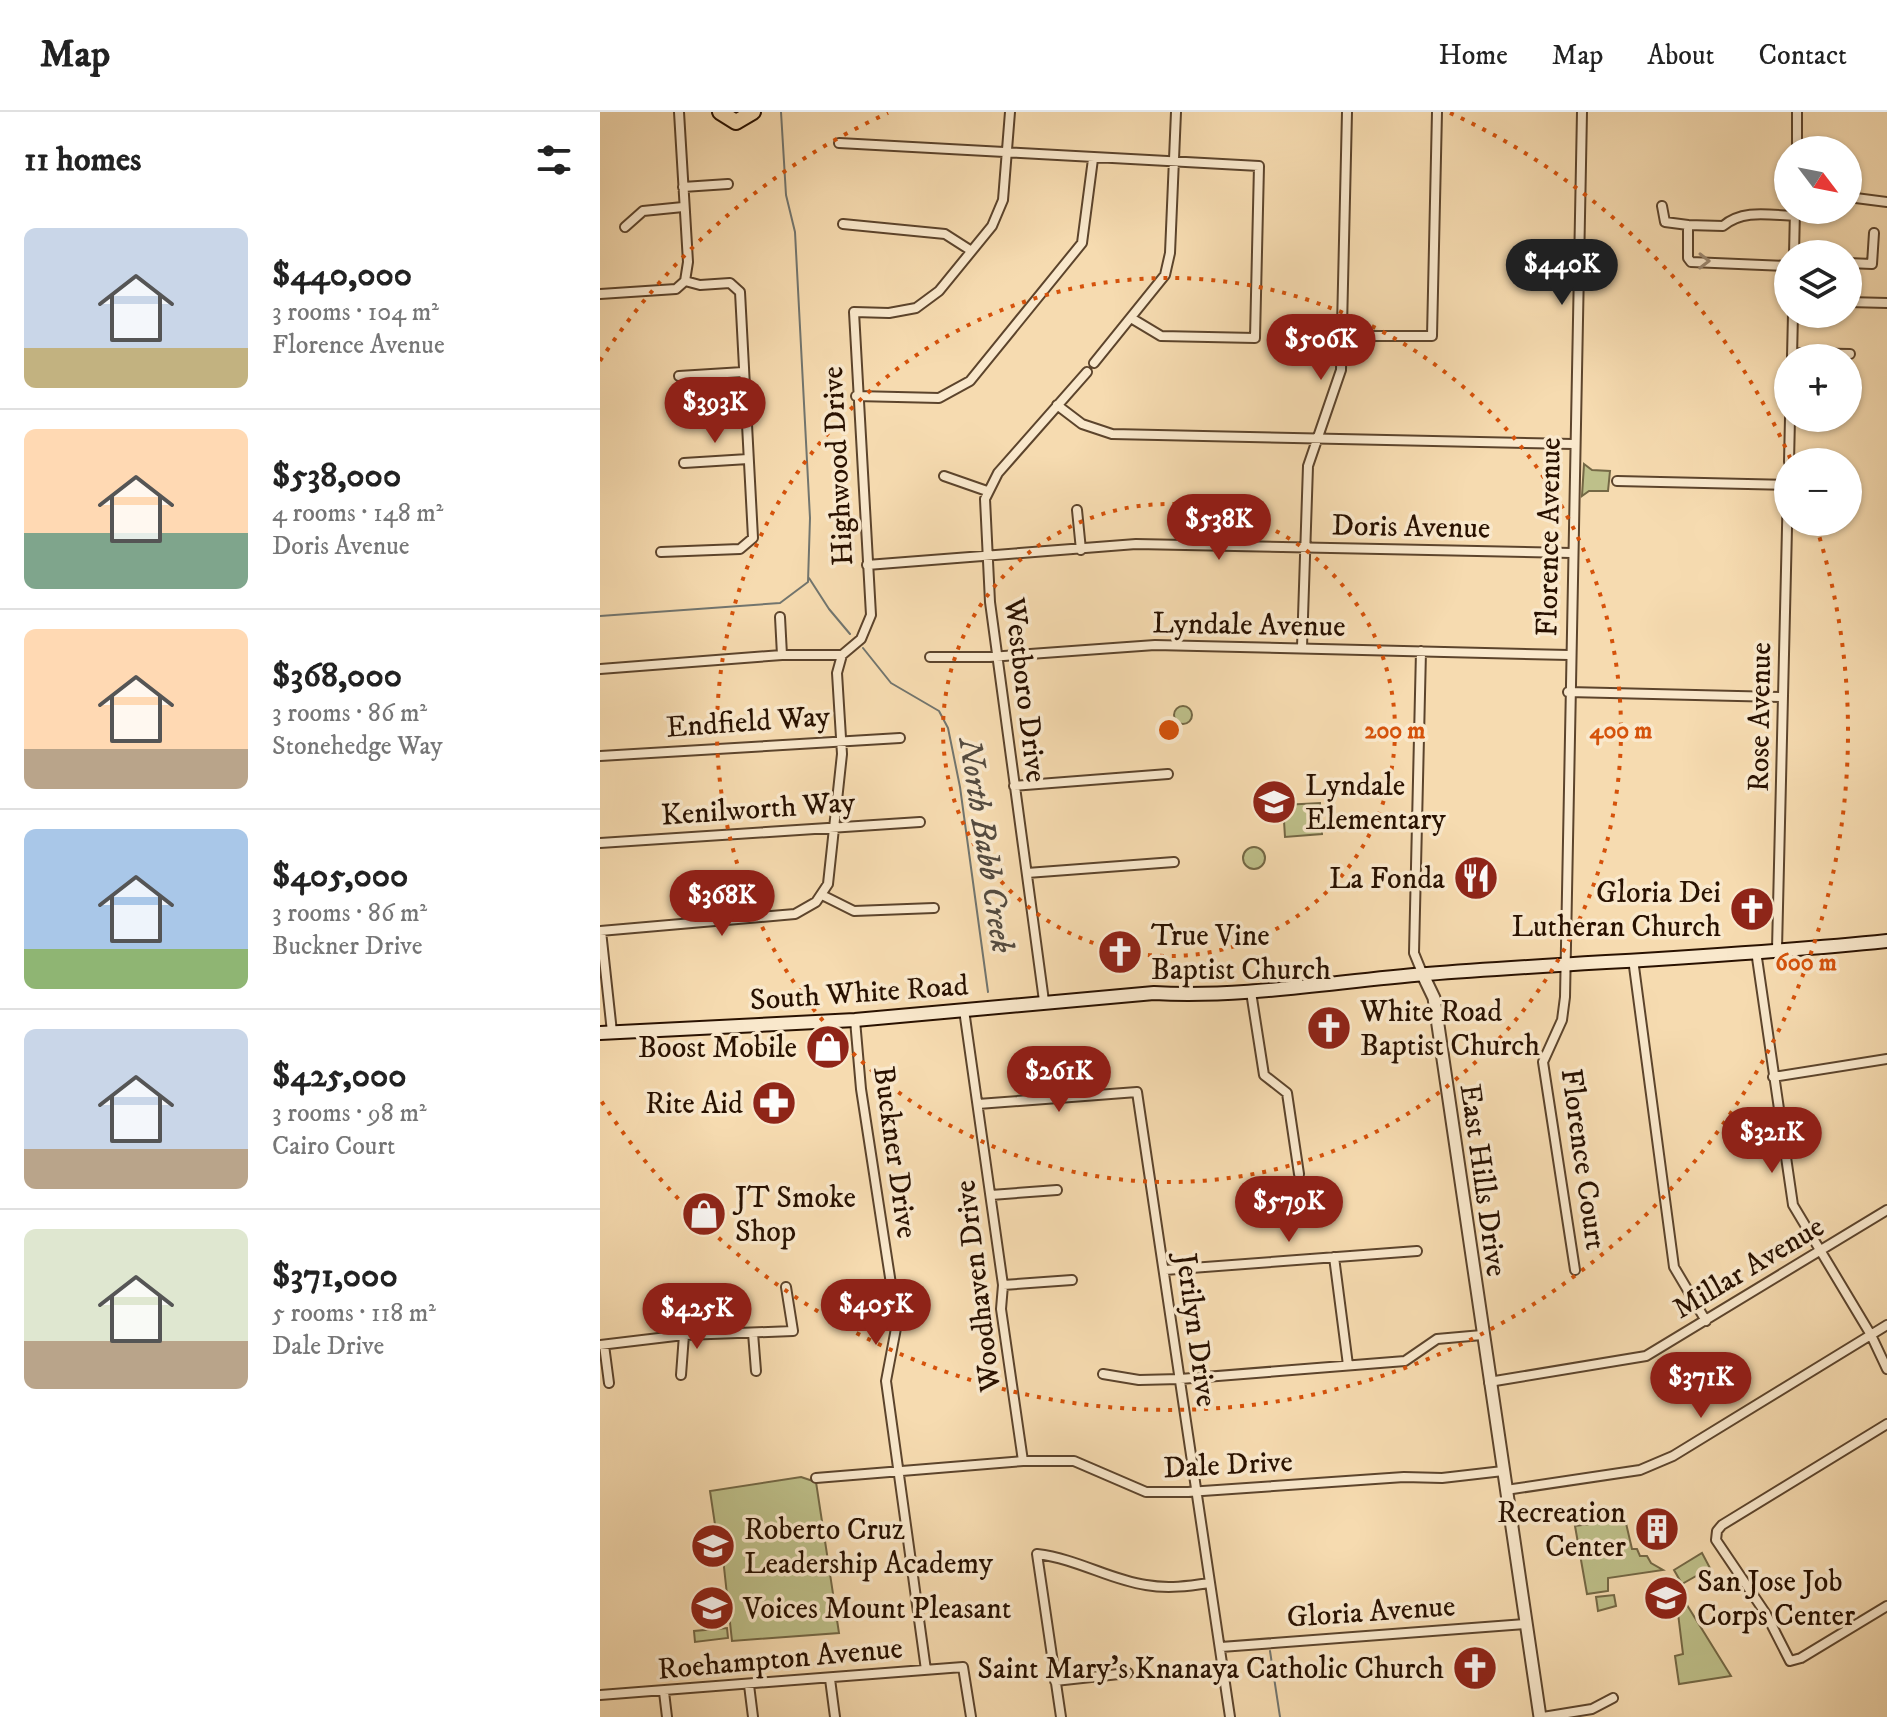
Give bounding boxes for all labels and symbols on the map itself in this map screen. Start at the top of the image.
north arrow [1774,136,1862,224]
pin: $440K [1506,239,1618,307]
one-way arrow [1698,253,1711,270]
pin: $506K [1265,314,1377,382]
street label: Highwood Drive [815,365,862,567]
pin: $393K [659,377,771,445]
street label: Florence Avenue [1529,437,1570,637]
pin: $538K [1163,494,1275,562]
street label: Doris Avenue [1331,508,1491,547]
street label: Westboro Drive [995,595,1054,785]
street label: Lyndale Avenue [1152,605,1346,646]
street label: Rose Avenue [1741,642,1780,792]
street label: Endfield Way [665,698,832,747]
centre of rings [1155,716,1183,744]
text: 200 m [1365,716,1425,746]
text: 400 m [1590,716,1652,746]
water label: North Babb Creek [948,733,1022,956]
place label: Lyndale Elementary [1305,768,1446,839]
school or university icon: Lyndale Elementary [1250,778,1298,826]
street label: Kenilworth Way [660,784,857,835]
restaurant icon: La Fonda [1452,854,1500,902]
place label: La Fonda [1329,861,1445,898]
pin: $368K [666,870,778,938]
place label: Gloria Dei Lutheran Church [1512,875,1721,946]
church icon: Gloria Dei Lutheran Church [1728,885,1776,933]
place label: True Vine Baptist Church [1151,918,1331,989]
church icon: True Vine Baptist Church [1096,928,1144,976]
text: 600 m [1775,948,1837,978]
street label: South White Road [749,967,970,1020]
place label: White Road Baptist Church [1359,994,1540,1065]
church icon: White Road Baptist Church [1305,1004,1353,1052]
shop icon: Boost Mobile [804,1023,852,1071]
place label: Boost Mobile [638,1030,797,1067]
pin: $261K [1003,1046,1115,1114]
street label: Buckner Drive [864,1064,925,1241]
street label: Florence Court [1551,1066,1614,1252]
pharmacy icon: Rite Aid [750,1079,798,1127]
street label: East Hills Drive [1451,1081,1514,1279]
place label: Rite Aid [645,1086,743,1123]
pin: $321K [1716,1107,1828,1175]
pin: $579K [1233,1176,1345,1244]
street label: Woodhaven Drive [947,1178,1010,1395]
place label: JT Smoke Shop [732,1180,856,1251]
shop icon: JT Smoke Shop [680,1190,728,1238]
street label: Millar Avenue [1666,1209,1831,1328]
street label: Jerilyn Drive [1166,1248,1225,1409]
pin: $405K [820,1279,932,1347]
pin: $425K [641,1283,753,1351]
pin: $371K [1645,1352,1757,1420]
street label: Dale Drive [1162,1444,1294,1487]
place label: Recreation Center [1497,1495,1626,1566]
building icon: Recreation Center [1633,1505,1681,1553]
place label: Roberto Cruz Leadership Academy [744,1512,994,1583]
school or university icon: Roberto Cruz Leadership Academy [689,1522,737,1570]
place label: San Jose Job Corps Center [1697,1564,1855,1635]
school or university icon: San Jose Job Corps Center [1642,1574,1690,1622]
school or university icon: Voices Mount Pleasant [688,1584,736,1632]
street label: Gloria Avenue [1286,1588,1457,1637]
place label: Voices Mount Pleasant [742,1591,1011,1628]
street label: Roehampton Avenue [656,1630,904,1689]
church icon: Saint Mary’s Knanaya Catholic Church [1451,1644,1499,1692]
place label: Saint Mary’s Knanaya Catholic Church [977,1651,1444,1688]

